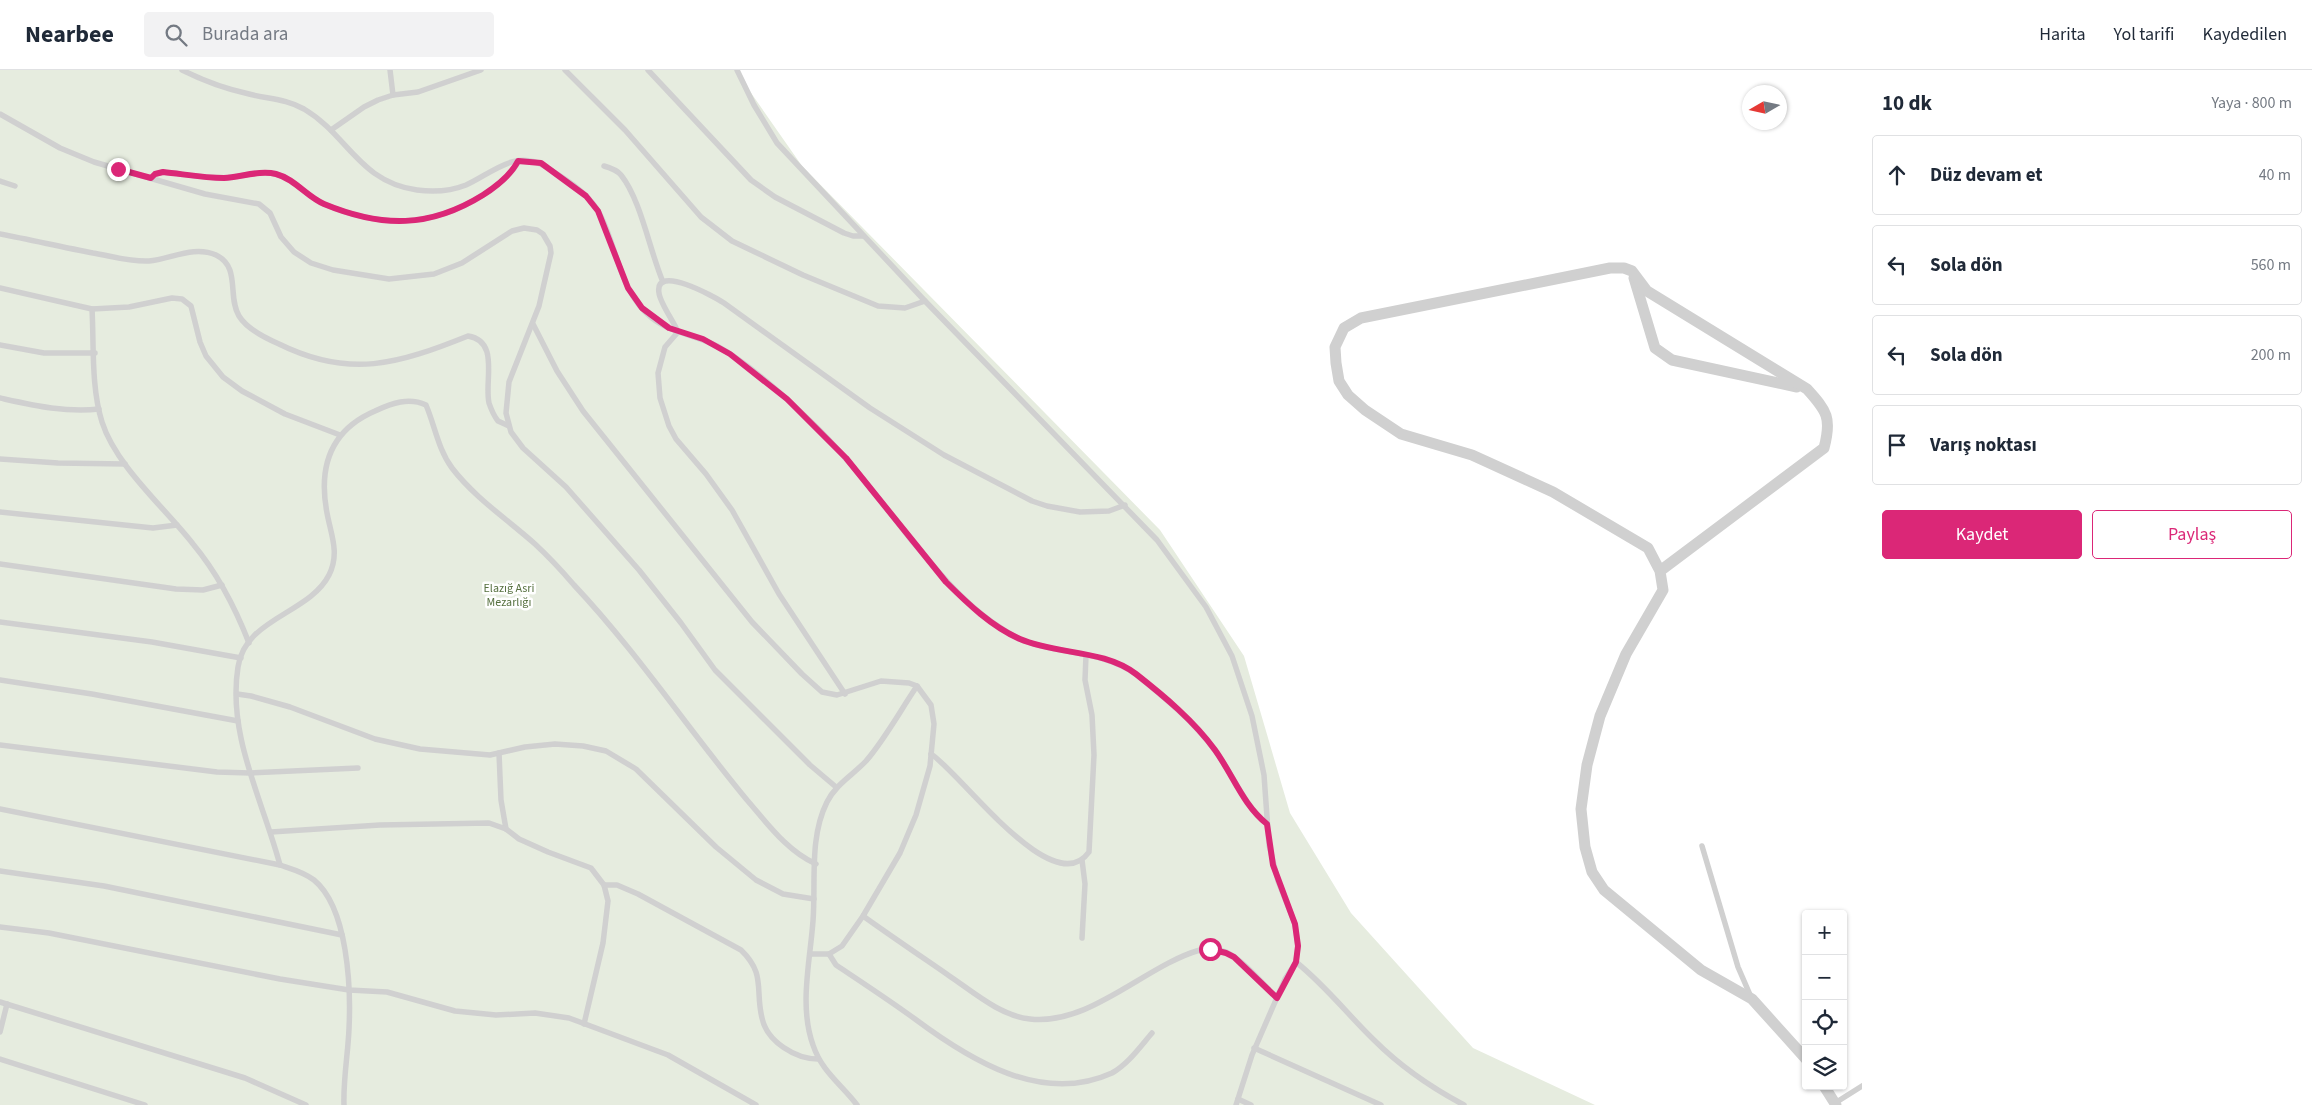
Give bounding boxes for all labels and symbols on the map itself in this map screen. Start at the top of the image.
north arrow [1742,85,1787,130]
route end [107,158,130,181]
park label: Elazığ Asri Mezarlığı [484,580,534,611]
route start [1199,938,1222,961]

